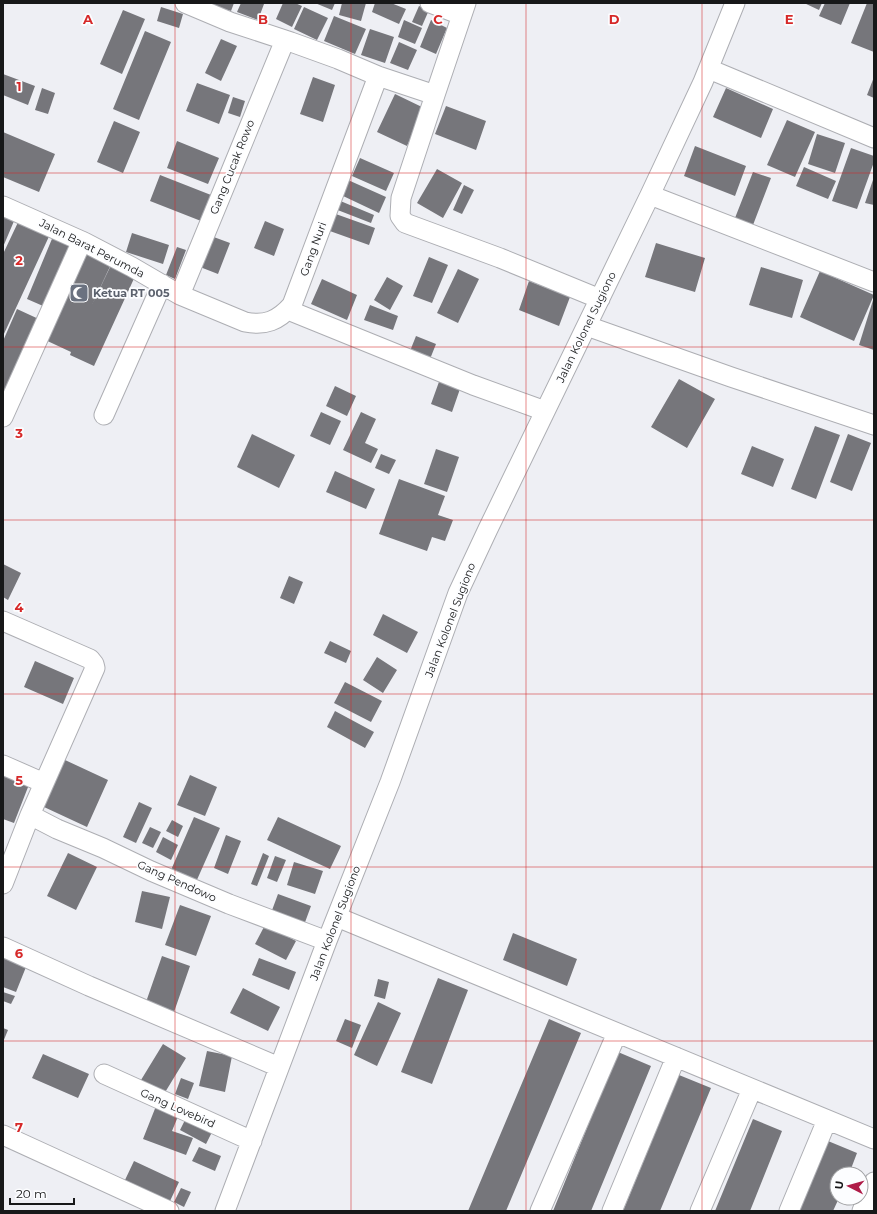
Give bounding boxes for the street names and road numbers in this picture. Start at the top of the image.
street label: Gang Cucak Rowo [207,117,257,216]
street label: Jalan Barat Perumda [36,215,147,281]
street label: Gang Nuri [297,220,329,278]
street label: Jalan Kolonel Sugiono [553,269,619,386]
street label: Jalan Kolonel Sugiono [421,561,478,680]
street label: Gang Pendowo [135,857,219,905]
street label: Jalan Kolonel Sugiono [306,864,363,983]
street label: Gang Lovebird [138,1085,218,1131]

